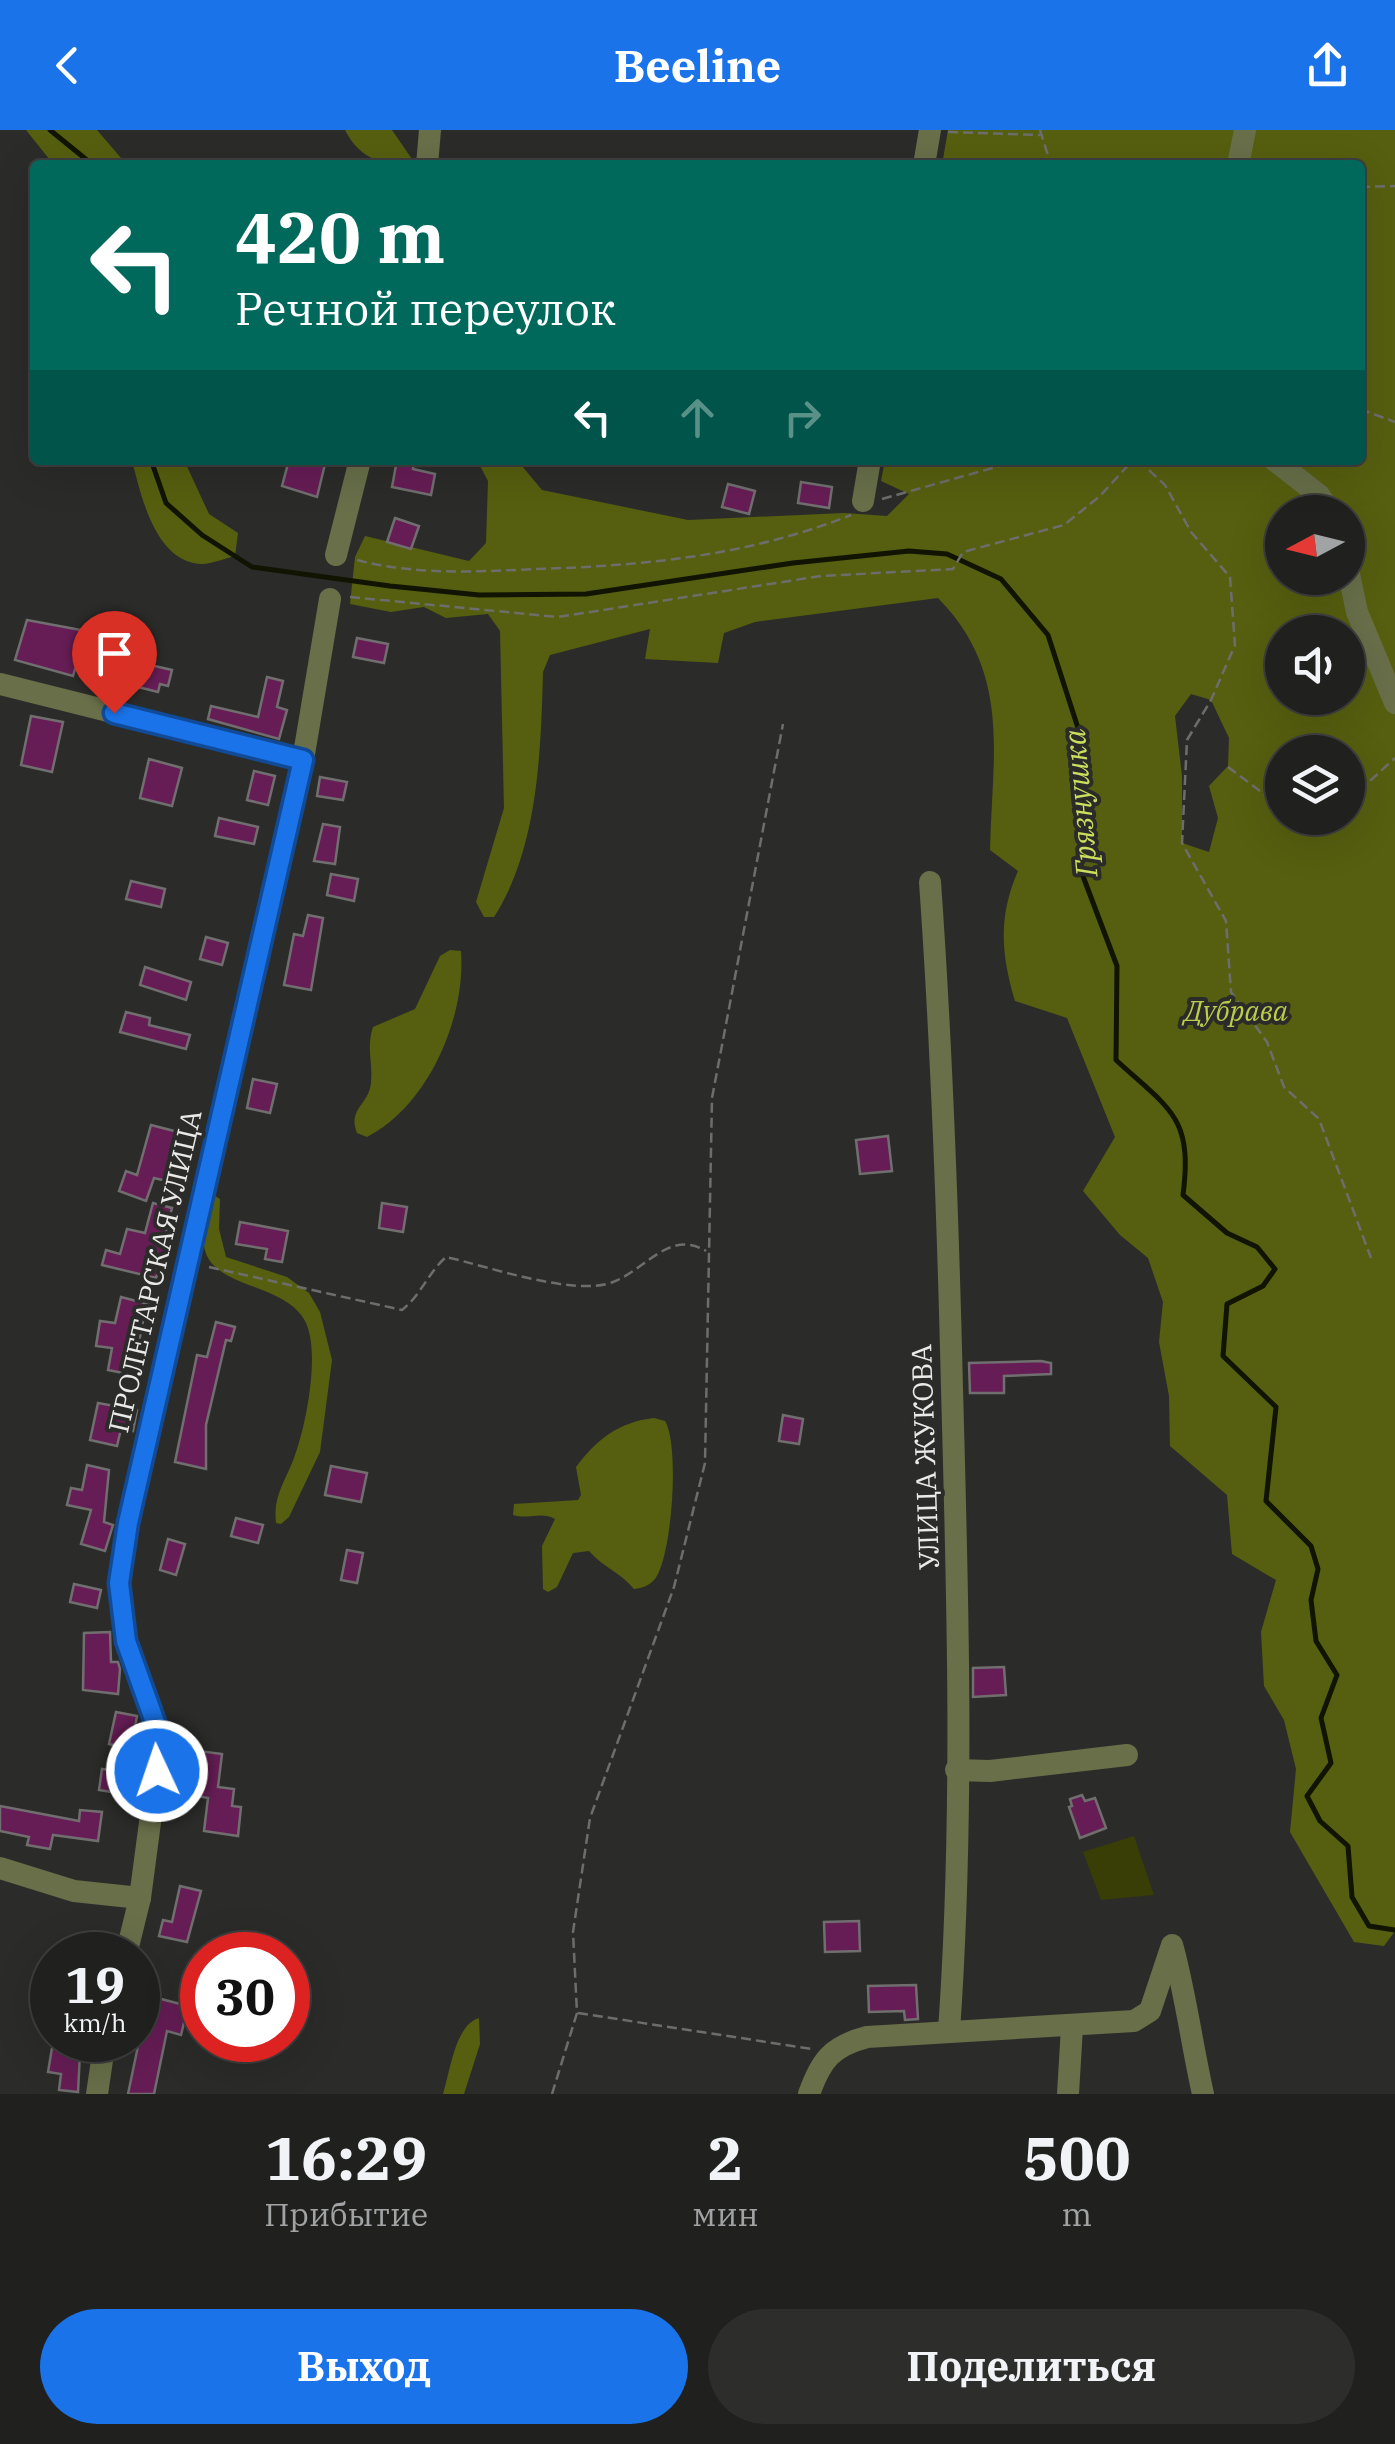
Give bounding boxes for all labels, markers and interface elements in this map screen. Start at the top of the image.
text: Beeline [614,36,781,94]
icon: back [40,38,95,93]
icon: share [1300,38,1355,93]
text: 420 m [235,191,445,282]
icon: left [70,200,200,330]
text: Речной переулок [235,279,616,337]
icon: left [565,390,620,445]
icon: ahead [670,390,725,445]
icon: right [775,390,830,445]
north arrow [1265,495,1365,595]
map controls [1265,495,1365,835]
pin [72,611,157,714]
button: sound [1265,615,1365,715]
icon: arrive [87,626,142,681]
water label: Грязнушка [1054,727,1105,880]
button: layers [1265,735,1365,835]
park label: Дубрава [1181,992,1288,1029]
street label: ПРОЛЕТАРСКАЯ УЛИЦА [99,1106,210,1436]
street label: УЛИЦА ЖУКОВА [902,1343,947,1571]
position arrow [105,1719,209,1823]
speed limit sign: 30 [180,1932,310,2062]
text: 19 [65,1952,125,2017]
text: km/h [63,2006,127,2039]
text: 16:29 [265,2118,427,2197]
text: 2 [708,2118,744,2197]
text: 500 [1023,2118,1131,2197]
text: Прибытие [264,2193,428,2235]
text: мин [692,2193,759,2235]
text: m [1062,2193,1092,2235]
button: Выход [40,2309,688,2424]
button: Поделиться [708,2309,1355,2424]

